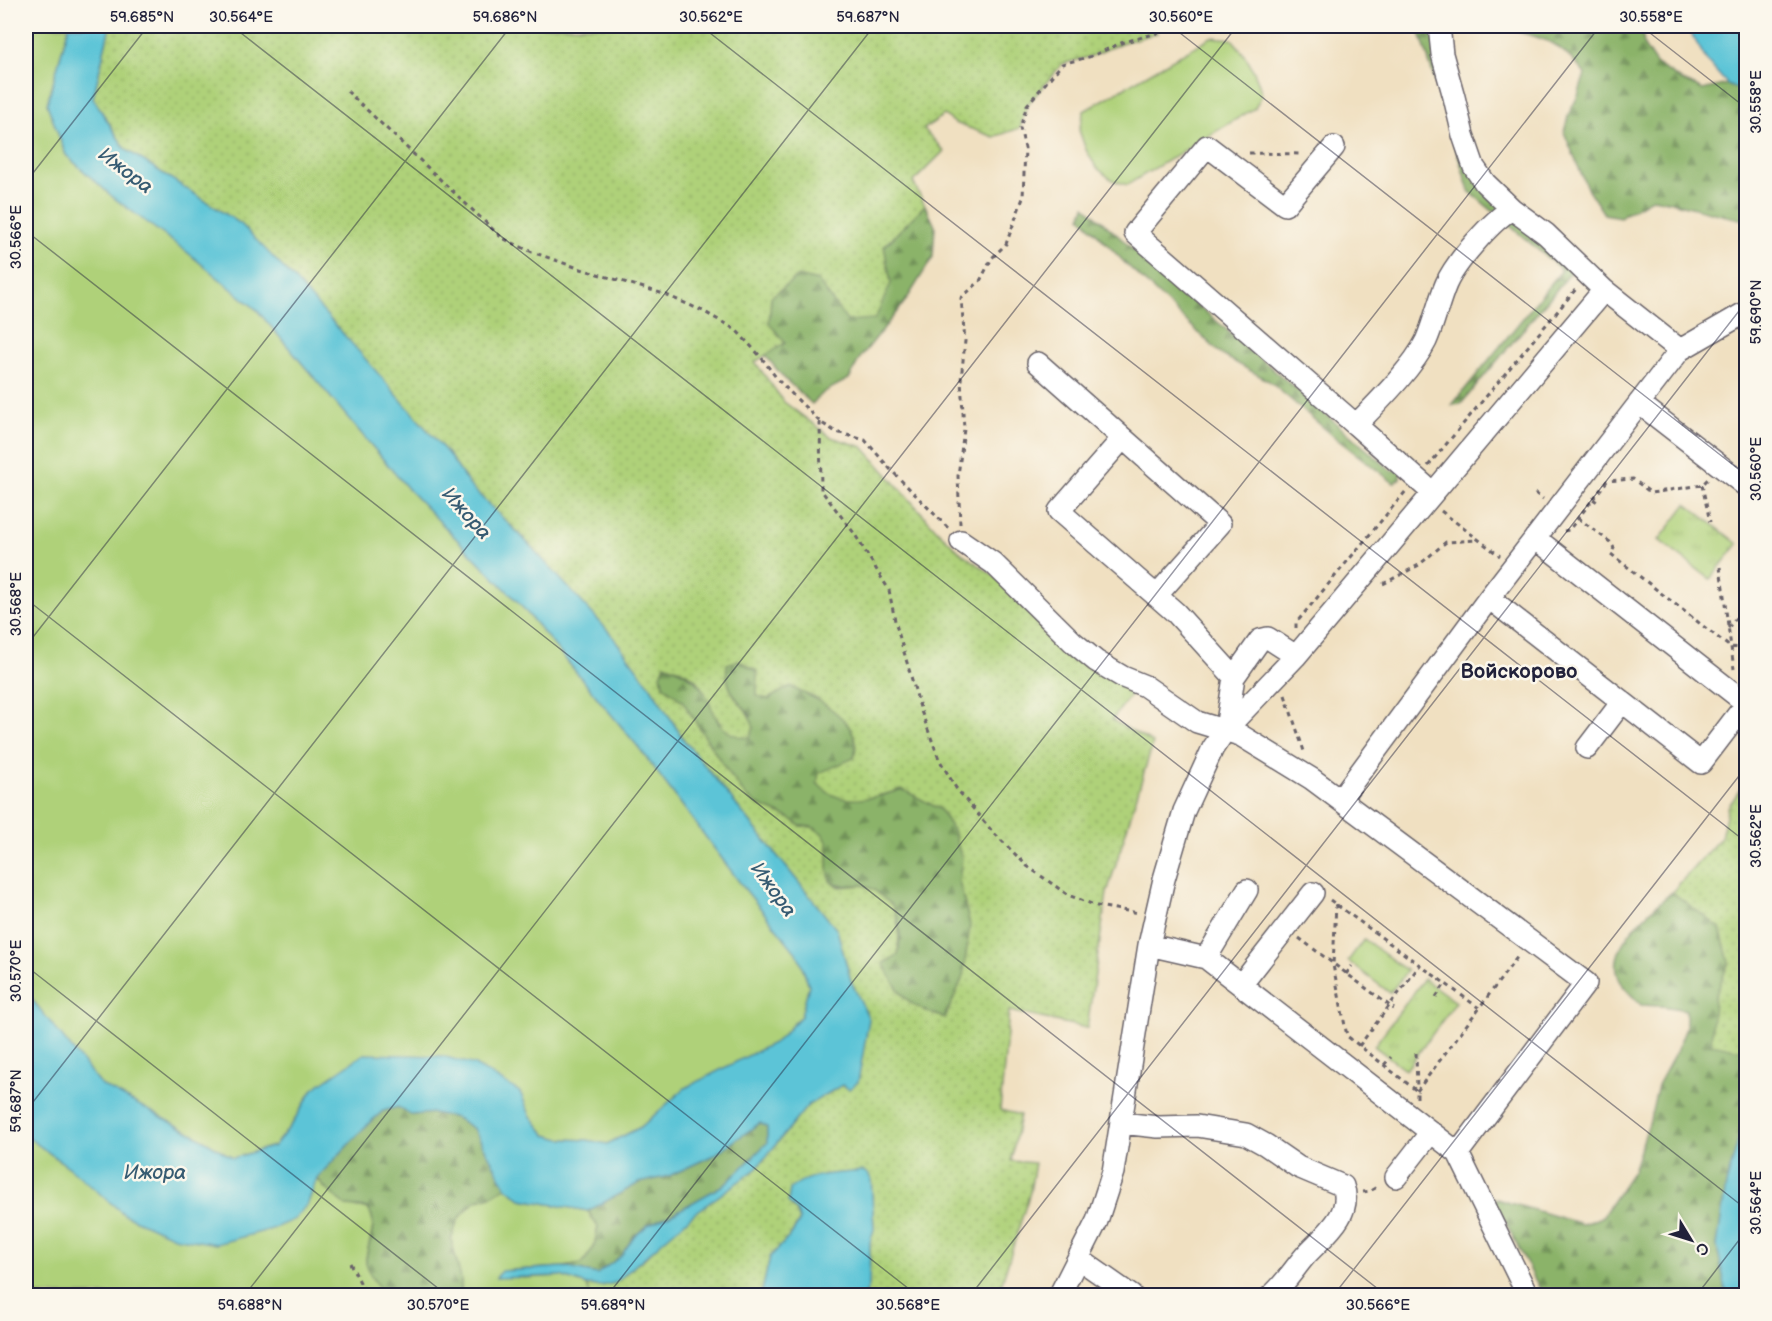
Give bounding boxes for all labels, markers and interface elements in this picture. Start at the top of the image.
text: 59.685°N [110,8,174,27]
text: 30.564°E [209,8,273,27]
text: 59.686°N [472,8,538,27]
text: 30.562°E [679,8,743,27]
text: 59.687°N [836,8,900,27]
text: 30.560°E [1149,8,1213,27]
text: 30.558°E [1619,8,1683,27]
text: 30.558°E [1747,70,1766,134]
water label: Ижора [93,142,157,199]
text: 30.566°E [7,205,26,269]
text: 59.690°N [1747,279,1766,345]
text: 30.560°E [1747,437,1766,501]
water label: Ижора [437,483,496,545]
text: 30.568°E [7,572,26,636]
district label: Войскорово [1460,659,1578,684]
text: 30.562°E [1747,804,1766,868]
water label: Ижора [745,857,801,922]
text: 30.570°E [7,940,26,1002]
text: 59.687°N [7,1069,26,1133]
water label: Ижора [124,1161,186,1185]
text: 30.564°E [1747,1171,1766,1235]
north arrow [1661,1210,1721,1270]
text: С [1691,1238,1713,1259]
text: 59.688°N [217,1296,283,1315]
text: 30.570°E [407,1296,469,1315]
text: 59.689°N [581,1296,645,1315]
text: 30.568°E [876,1296,940,1315]
text: 30.566°E [1346,1296,1410,1315]

